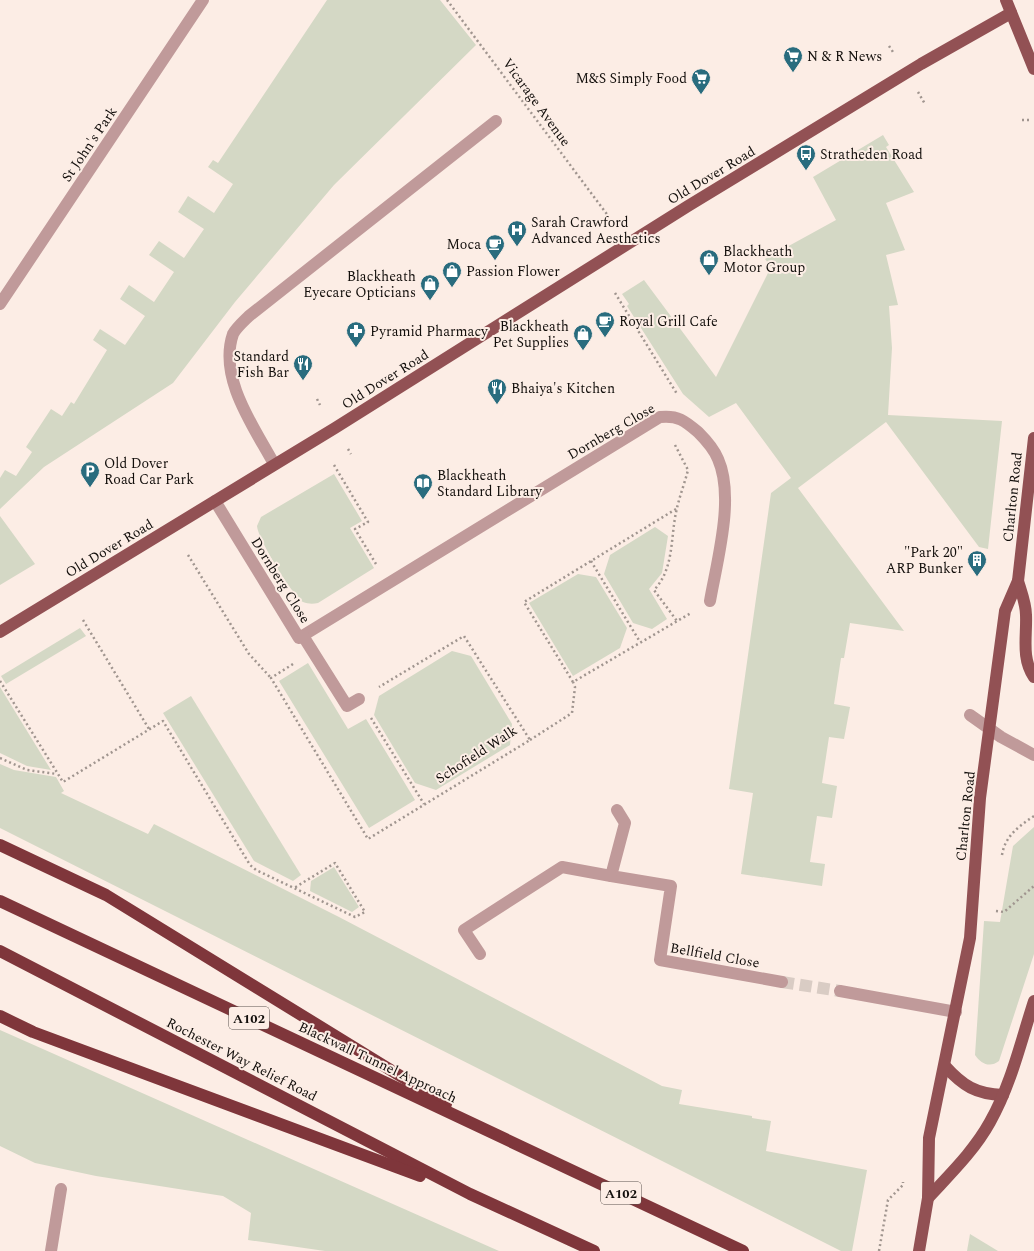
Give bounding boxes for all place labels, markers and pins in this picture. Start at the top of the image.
supermarket icon: N & R News [782,45,804,73]
place label: N & R News [807,46,882,67]
supermarket icon: M&S Simply Food [690,67,712,95]
place label: M&S Simply Food [576,68,687,89]
bus stop icon: Stratheden Road [795,143,817,171]
place label: Stratheden Road [820,144,923,165]
place label: Sarah Crawford Advanced Aesthetics [531,212,660,249]
hospital icon: Sarah Crawford Advanced Aesthetics [506,219,528,247]
cafe icon: Moca [484,233,506,261]
place label: Moca [446,234,481,255]
place label: Blackheath Motor Group [723,241,805,278]
shop icon: Blackheath Motor Group [698,248,720,276]
shop icon: Passion Flower [441,260,463,288]
place label: Passion Flower [466,261,560,282]
place label: Blackheath Eyecare Opticians [303,266,416,303]
shop icon: Blackheath Eyecare Opticians [419,273,441,301]
cafe icon: Royal Grill Cafe [594,310,616,338]
place label: Royal Grill Cafe [619,311,718,332]
place label: Blackheath Pet Supplies [493,316,569,353]
pharmacy icon: Pyramid Pharmacy [345,320,367,348]
place label: Pyramid Pharmacy [370,321,489,342]
shop icon: Blackheath Pet Supplies [572,323,594,351]
place label: Standard Fish Bar [233,346,289,383]
restaurant icon: Standard Fish Bar [292,353,314,381]
restaurant icon: Bhaiya's Kitchen [486,377,508,405]
place label: Bhaiya's Kitchen [511,378,615,399]
place label: Old Dover Road Car Park [104,453,194,490]
parking icon: Old Dover Road Car Park [79,460,101,488]
place label: Blackheath Standard Library [437,465,543,502]
library icon: Blackheath Standard Library [412,472,434,500]
place label: "Park 20" ARP Bunker [886,542,963,579]
building icon: "Park 20" ARP Bunker [966,549,988,577]

